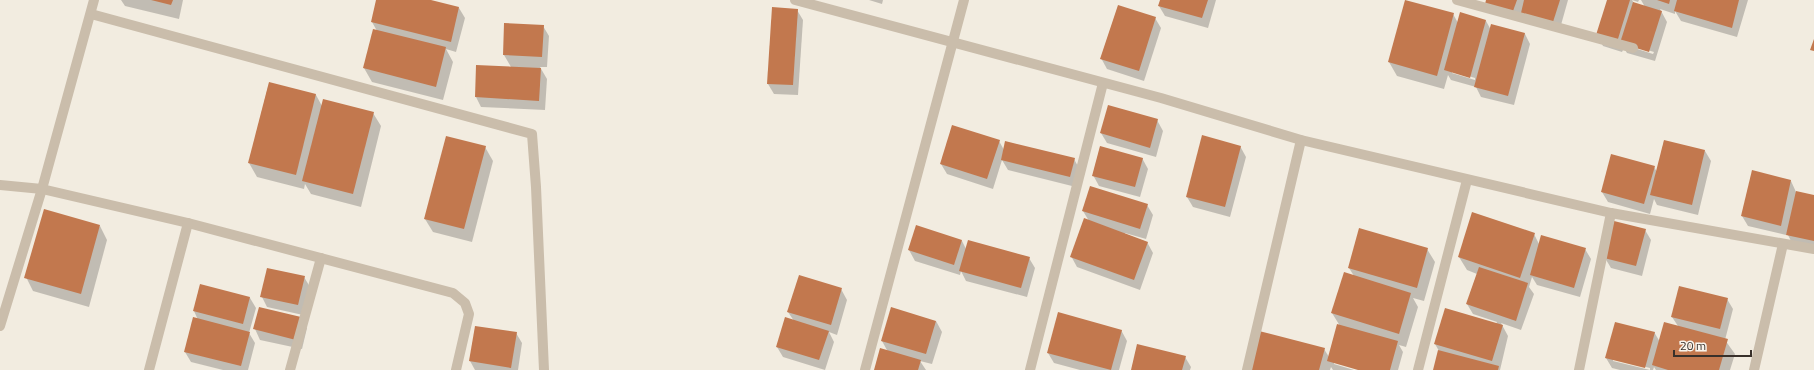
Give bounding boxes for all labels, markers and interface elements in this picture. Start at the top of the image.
scale bar [1674,332,1751,358]
text: 20 m [1680,336,1706,355]

